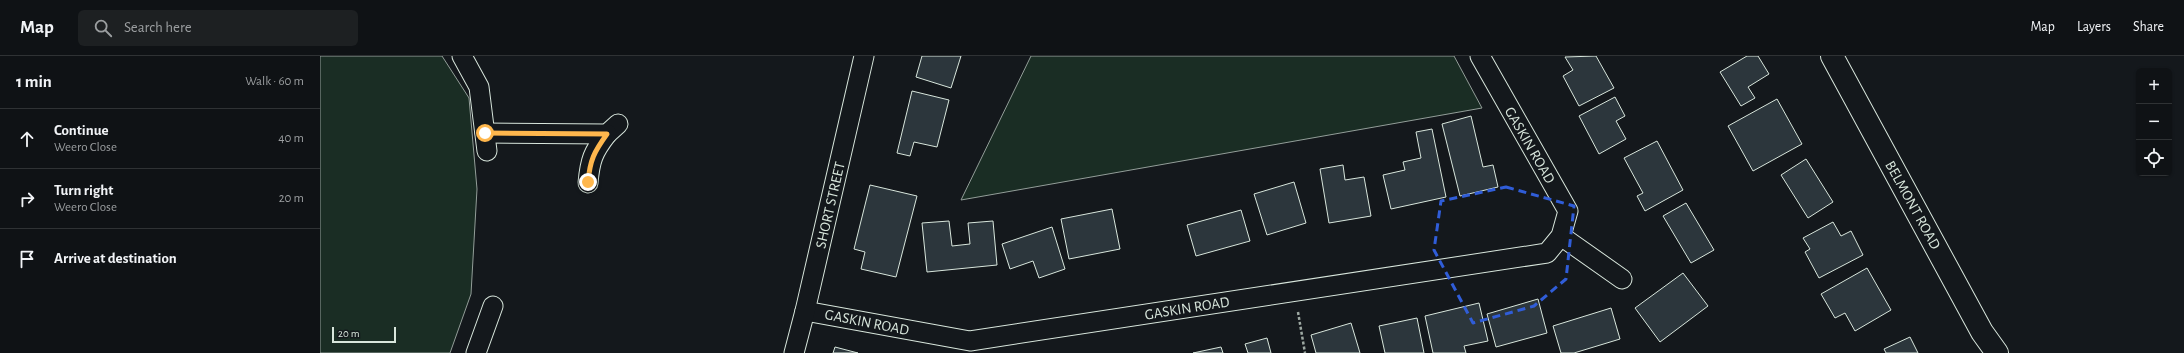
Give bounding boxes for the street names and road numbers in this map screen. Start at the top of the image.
street label: GASKIN ROAD [1502,104,1558,186]
street label: BELMONT ROAD [1882,158,1943,252]
street label: SHORT STREET [813,160,848,250]
street label: GASKIN ROAD [1144,294,1231,323]
street label: GASKIN ROAD [823,307,911,338]

